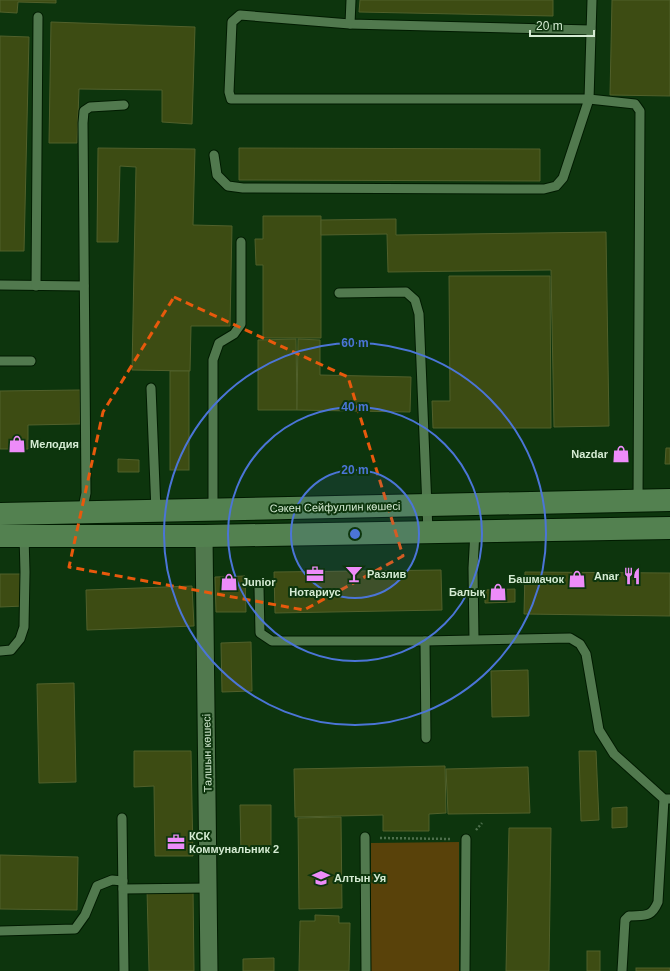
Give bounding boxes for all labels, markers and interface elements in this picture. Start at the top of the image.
scale bar [530,12,594,38]
text: 20 m [536,19,563,33]
text: 60 m [341,336,369,350]
text: 40 m [341,400,369,414]
shop icon: Мелодия [7,434,27,454]
place label: Мелодия [30,438,79,450]
shop icon: Nazdar [611,444,631,464]
place label: Nazdar [571,448,609,460]
text: 20 m [341,463,369,477]
street label: Сәкен Сейфуллин көшесі [270,500,400,514]
centre of rings [348,527,362,541]
office icon: Нотариус [305,564,325,584]
bar icon: Разлив [344,564,364,584]
restaurant icon: Anar [622,566,642,586]
place label: Разлив [367,568,407,580]
shop icon: Башмачок [567,569,587,589]
place label: Anar [594,570,620,582]
shop icon: Junior [219,572,239,592]
place label: Башмачок [508,573,564,585]
place label: Junior [242,576,276,588]
shop icon: Балық [488,582,508,602]
place label: Нотариус [289,586,341,598]
place label: Балық [449,586,485,598]
street label: Талшын көшесі [200,714,214,792]
place label: КСК Коммунальник 2 [189,830,279,855]
office icon: КСК Коммунальник 2 [166,832,186,852]
school or university icon: Алтын Уя [311,868,331,888]
place label: Алтын Уя [334,872,386,884]

